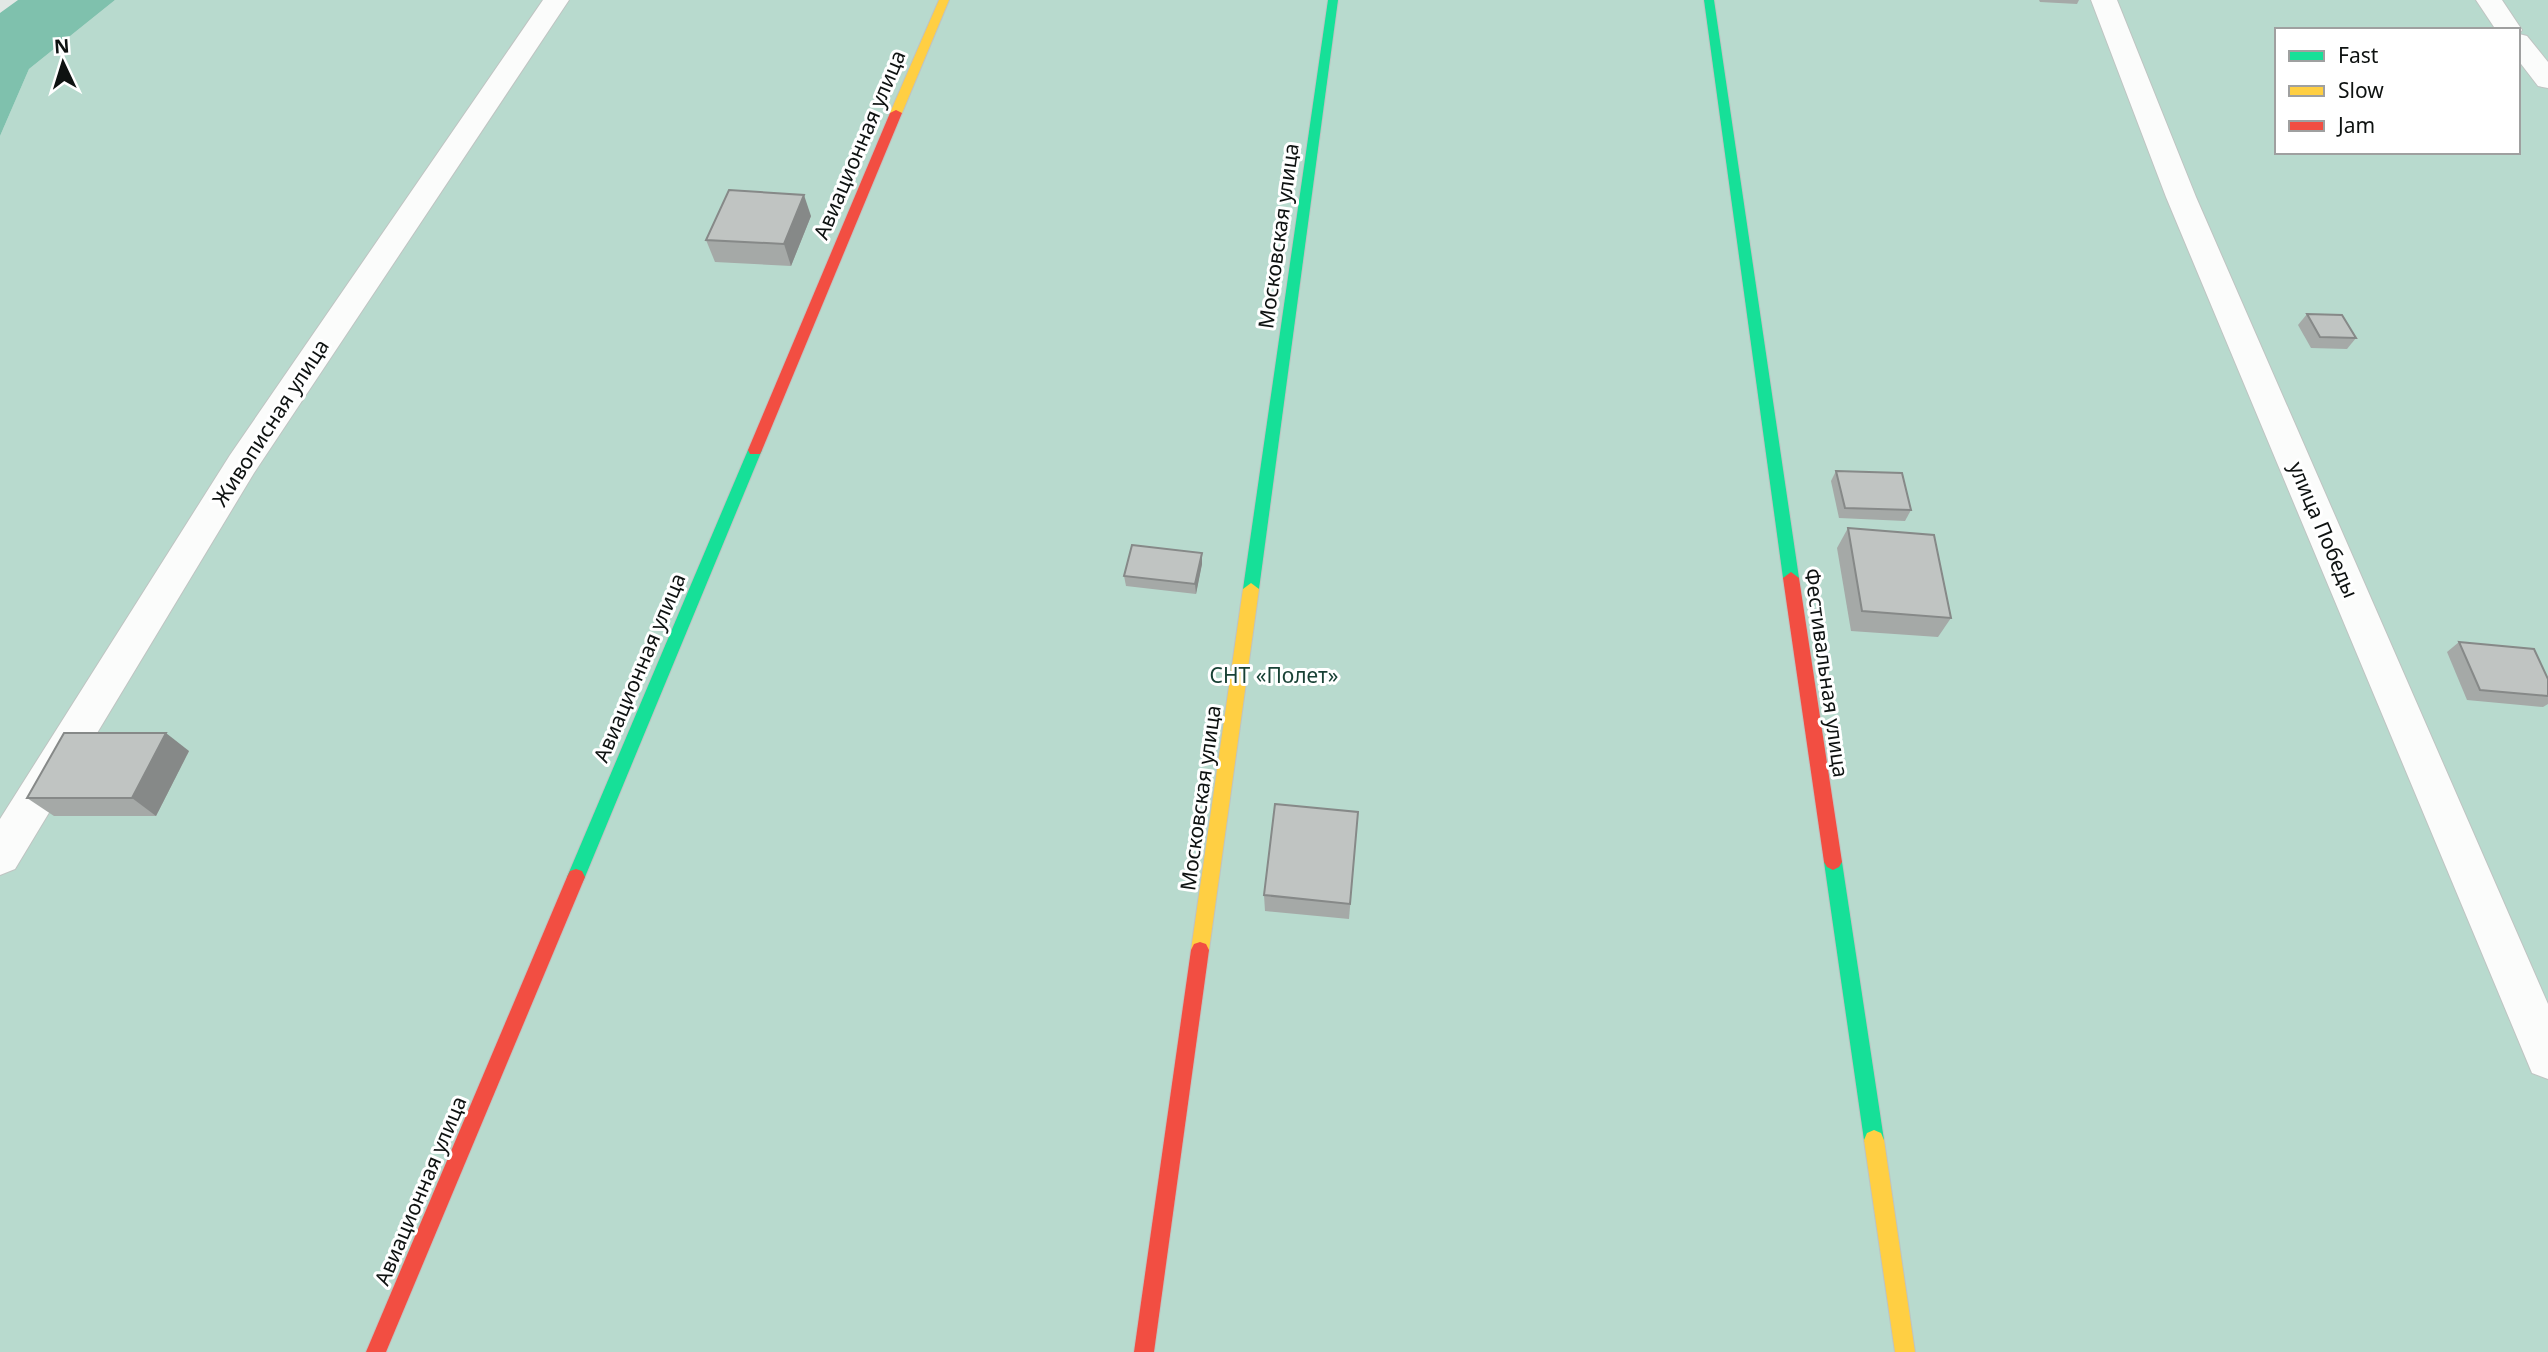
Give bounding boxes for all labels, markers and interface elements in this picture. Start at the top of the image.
north arrow [28,28,98,98]
legend [2275,28,2520,154]
text: N [53,33,70,60]
text: Fast [2338,41,2379,69]
street label: Авиационная улица [807,46,912,243]
text: Slow [2338,76,2384,104]
text: Jam [2336,111,2375,139]
street label: Московская улица [1251,141,1305,330]
street label: Живописная улица [206,333,335,512]
street label: улица Победы [2283,457,2365,602]
street label: Фестивальная улица [1798,567,1856,779]
street label: Авиационная улица [587,569,692,766]
park label: СНТ «Полет» [1210,661,1338,689]
street label: Московская улица [1173,703,1227,892]
street label: Авиационная улица [368,1092,473,1289]

